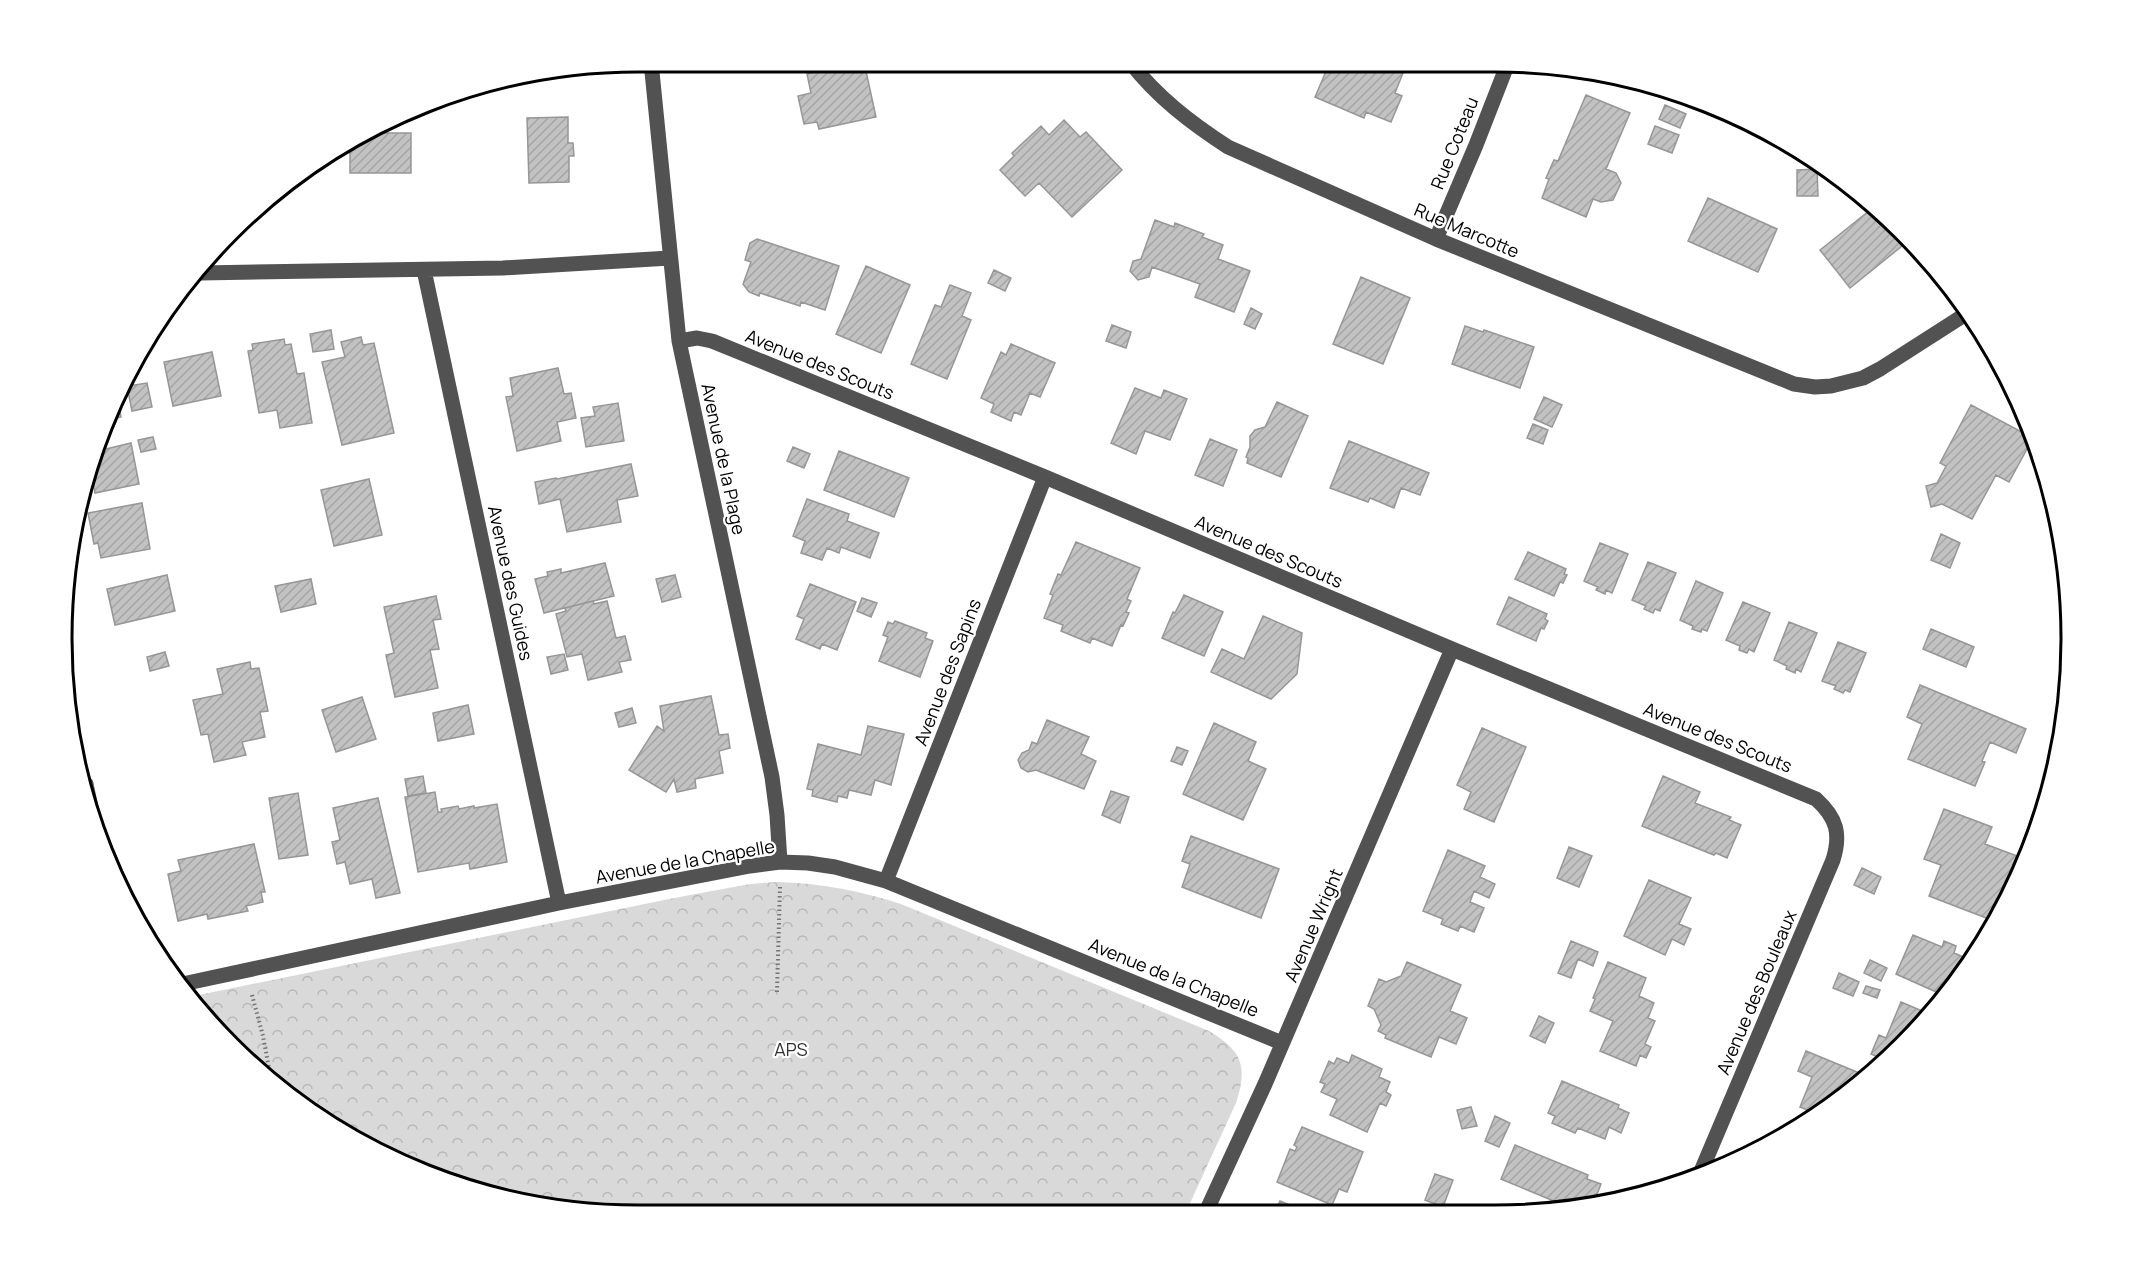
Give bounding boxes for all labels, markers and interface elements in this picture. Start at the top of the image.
street label: Rue Coteau [1425,93,1483,193]
street label: Rue Marcotte [1411,197,1523,263]
street label: Avenue des Scouts [742,323,898,405]
street label: Avenue de la Plage [696,381,752,537]
street label: Avenue des Guides [483,503,539,663]
street label: Avenue des Scouts [1191,509,1347,593]
street label: Avenue des Sapins [908,595,986,749]
street label: Avenue des Scouts [1640,696,1796,778]
street label: Avenue de la Chapelle [594,833,776,889]
street label: Avenue Wright [1278,864,1348,986]
street label: Avenue des Bouleaux [1710,906,1802,1078]
street label: Avenue de la Chapelle [1085,932,1263,1022]
park label: APS [774,1037,808,1061]

